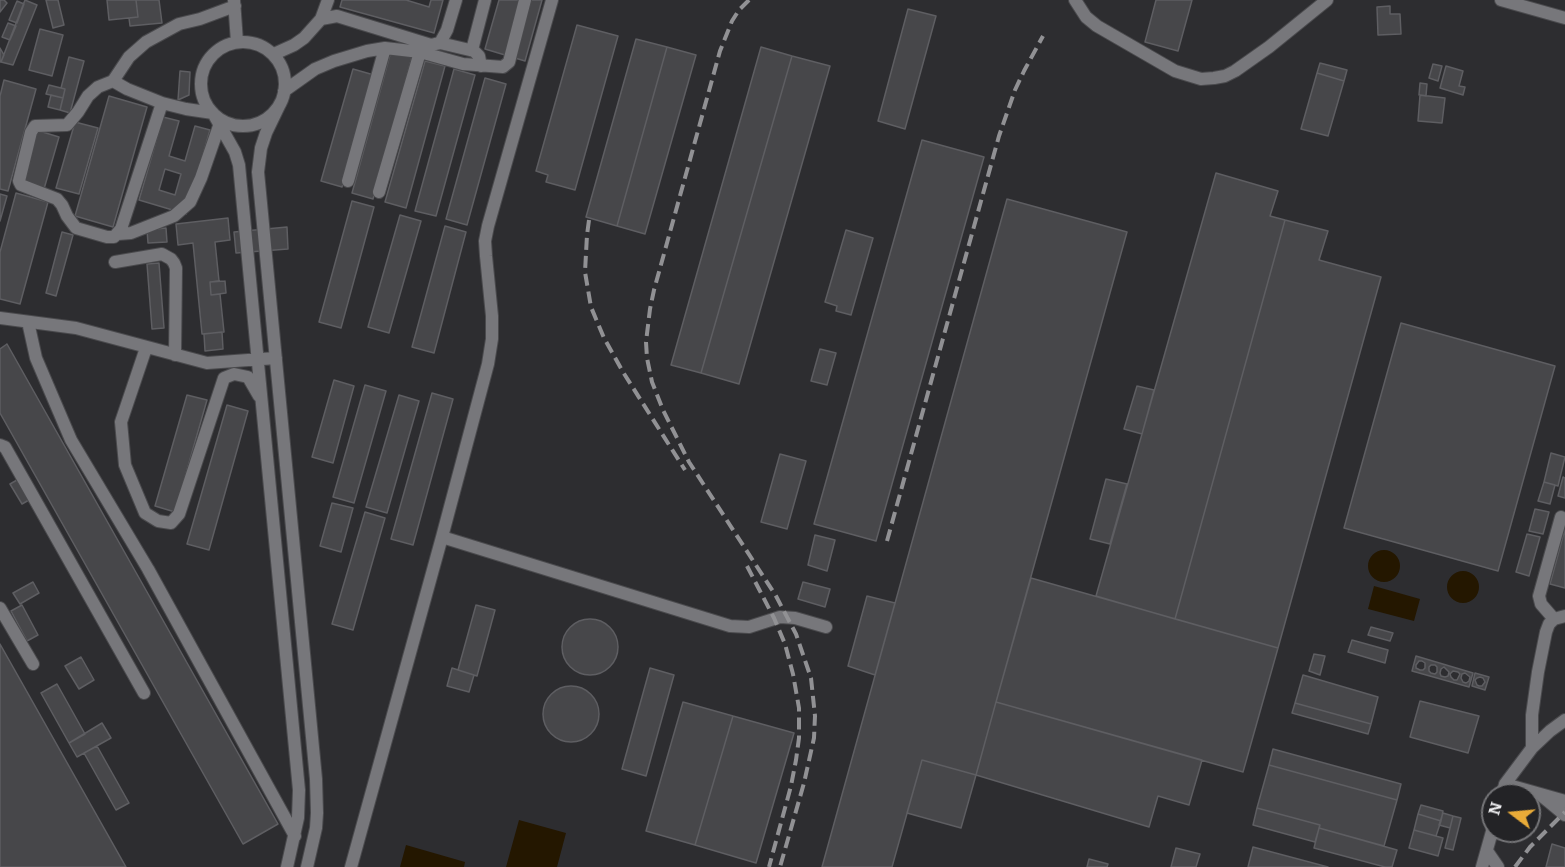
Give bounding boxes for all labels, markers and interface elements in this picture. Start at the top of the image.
north arrow [1481,783,1541,843]
text: N [1484,800,1506,817]

